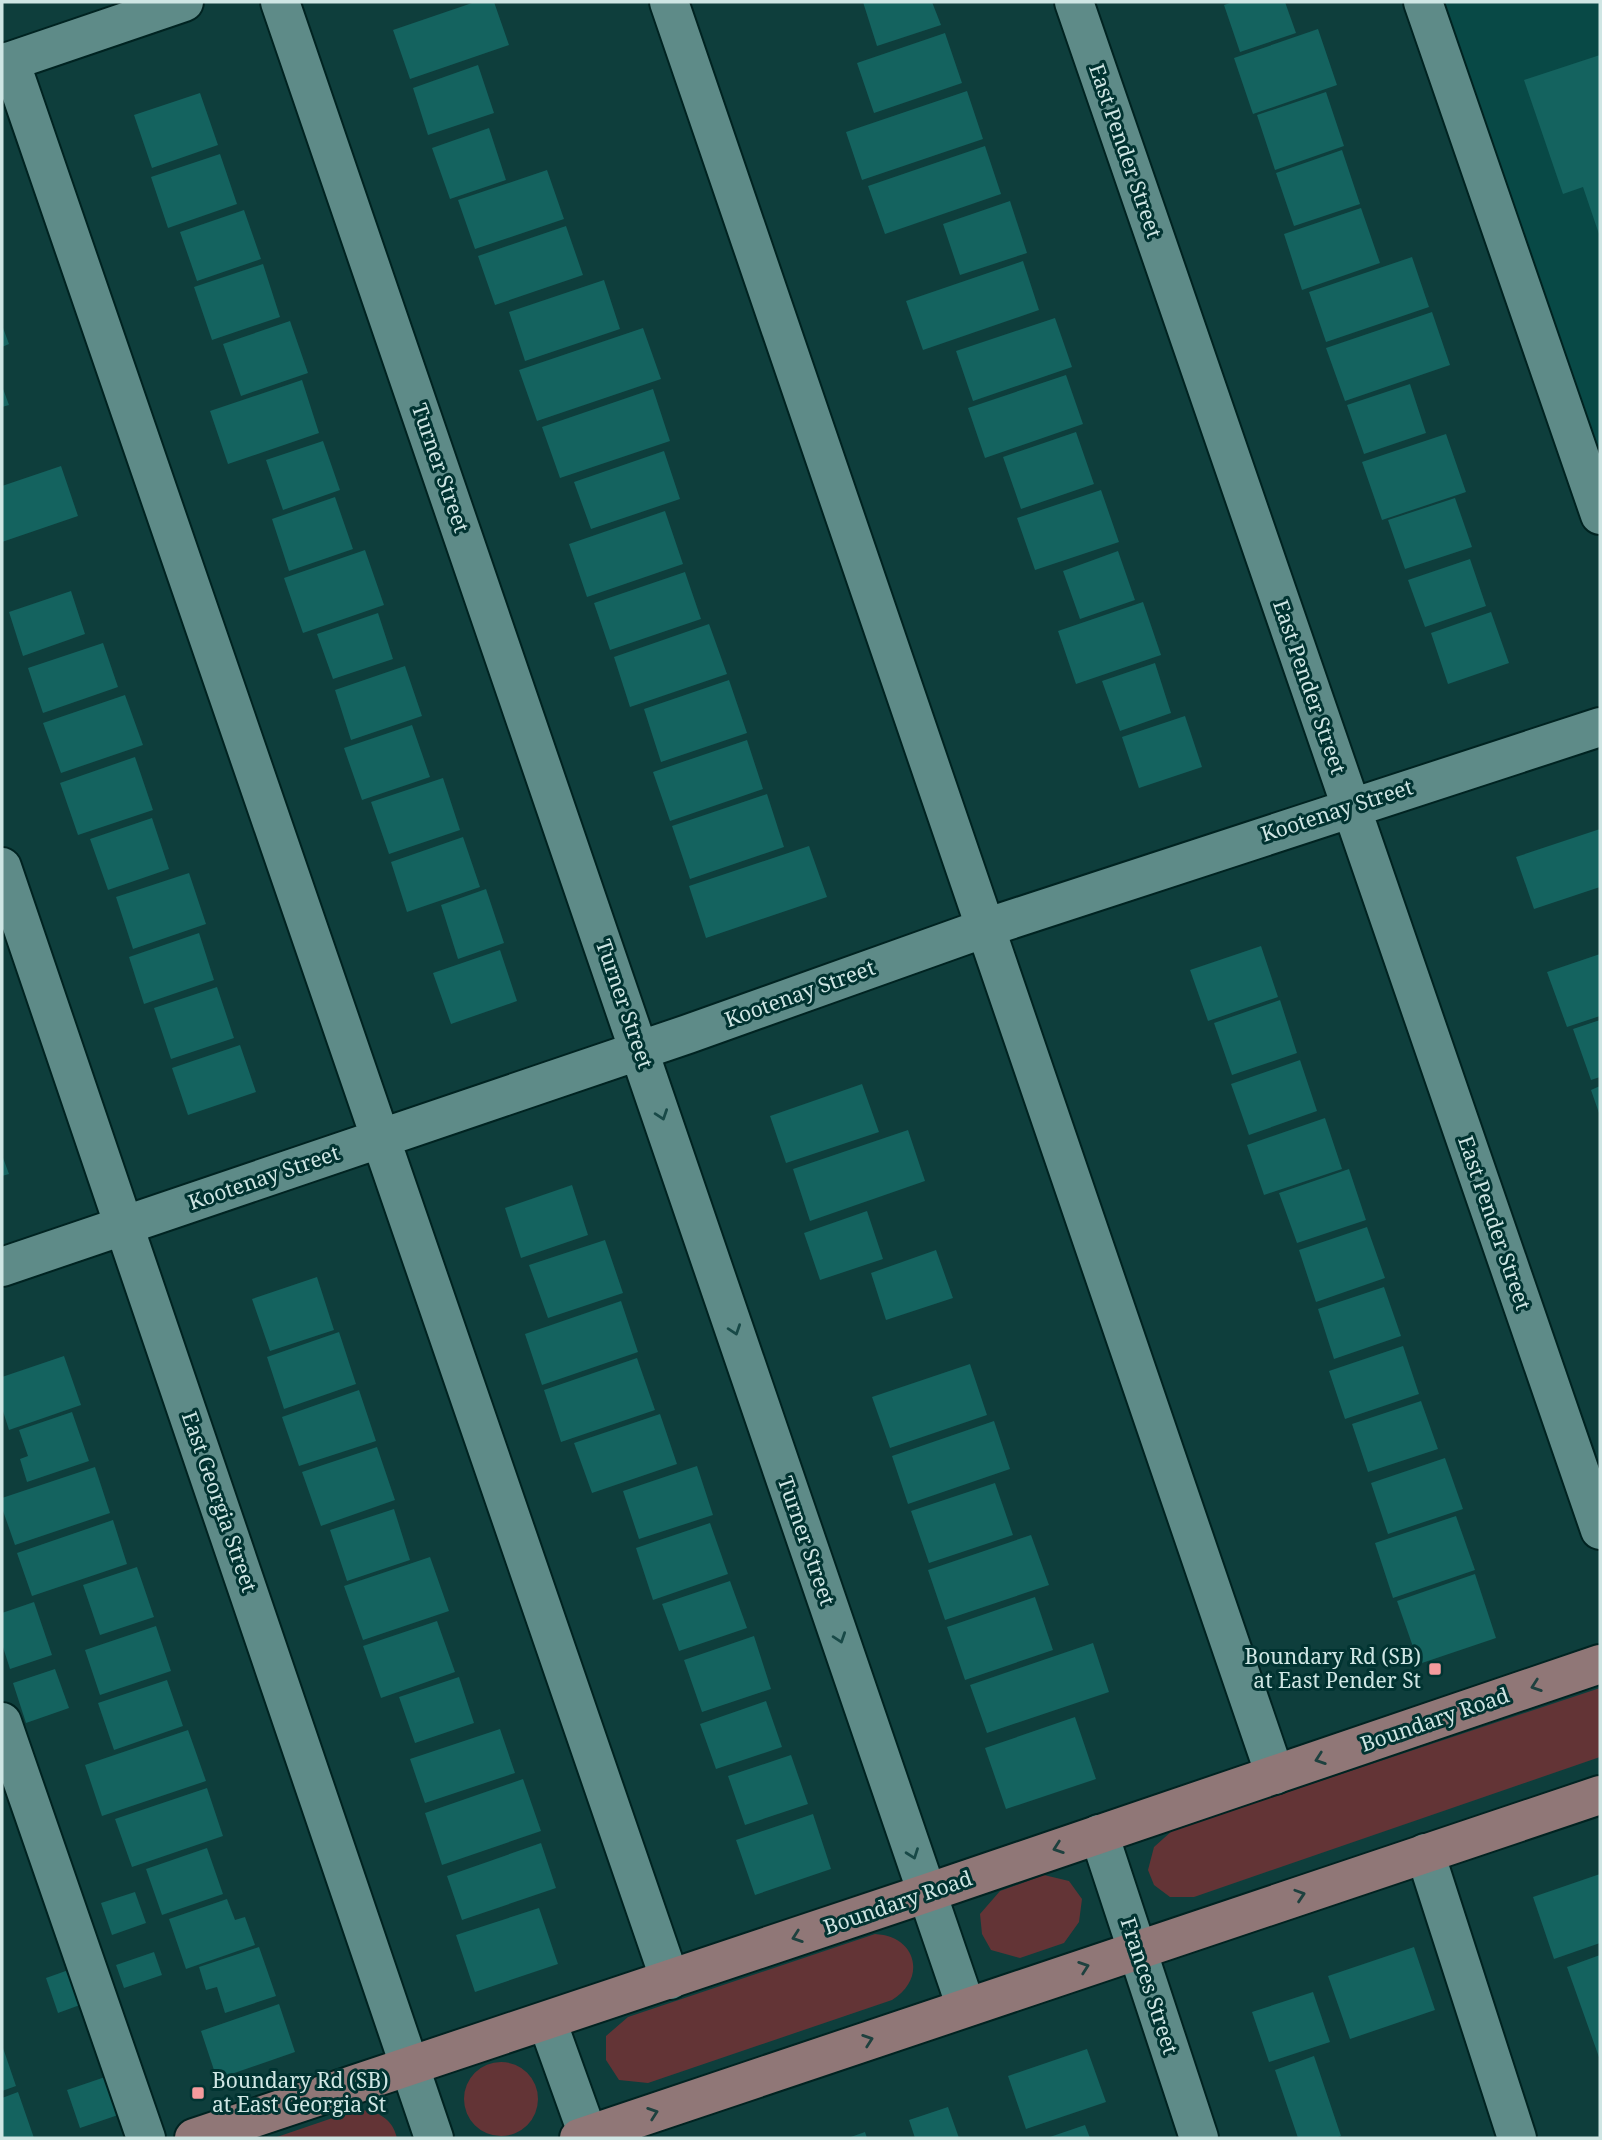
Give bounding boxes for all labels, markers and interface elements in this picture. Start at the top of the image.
street label: East Pender Street [1083,60,1169,242]
street label: Turner Street [406,399,476,536]
street label: East Pender Street [1267,596,1353,778]
street label: Kootenay Street [1257,772,1416,848]
street label: Turner Street [590,935,660,1072]
street label: Kootenay Street [721,953,879,1033]
one-way arrow [654,1108,668,1120]
street label: East Pender Street [1452,1132,1538,1314]
street label: Kootenay Street [184,1138,343,1216]
one-way arrow [727,1324,741,1336]
street label: East Georgia Street [176,1408,264,1596]
street label: Turner Street [772,1472,842,1609]
one-way arrow [832,1632,846,1644]
place label: Boundary Rd (SB) at East Pender St [1245,1642,1421,1694]
marker: Boundary Rd (SB) at East Pender St [1427,1661,1443,1677]
one-way arrow [1530,1678,1542,1692]
street label: Boundary Road [1357,1681,1513,1758]
one-way arrow [1315,1751,1327,1765]
one-way arrow [1053,1840,1065,1854]
one-way arrow [905,1847,919,1859]
street label: Boundary Road [820,1864,976,1941]
one-way arrow [1293,1889,1305,1903]
street label: Frances Street [1115,1914,1185,2058]
one-way arrow [791,1929,803,1944]
one-way arrow [1077,1961,1089,1975]
one-way arrow [862,2034,874,2048]
place label: Boundary Rd (SB) at East Georgia St [212,2066,388,2118]
marker: Boundary Rd (SB) at East Georgia St [190,2085,206,2101]
one-way arrow [646,2107,658,2121]

